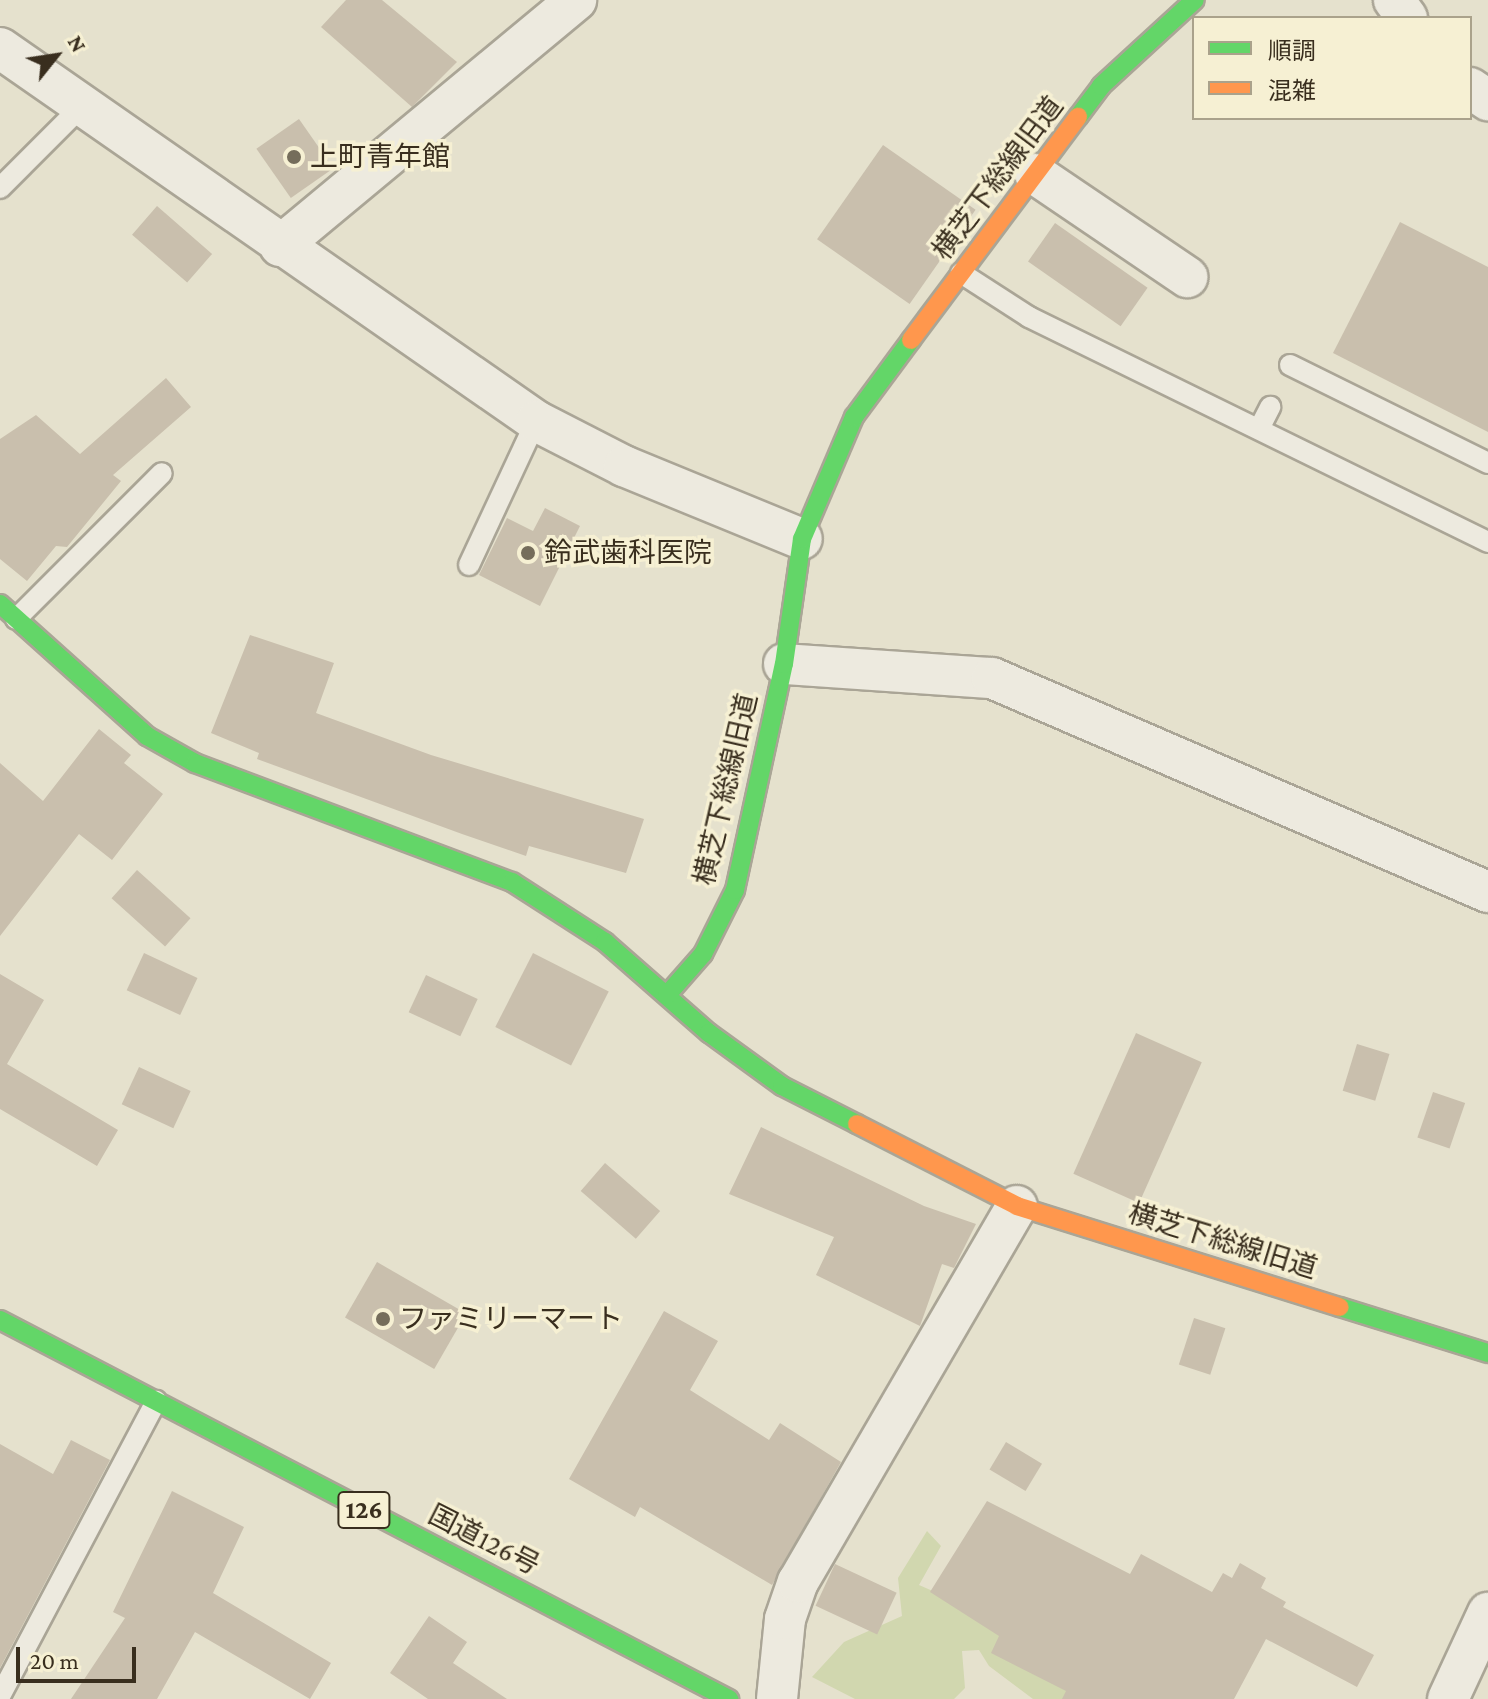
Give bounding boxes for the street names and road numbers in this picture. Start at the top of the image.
street label: 横芝下総線旧道 [926,90,1070,266]
street label: 横芝下総線旧道 [688,690,764,888]
street label: 横芝下総線旧道 [1124,1196,1322,1286]
road number: 126 [336,1488,392,1532]
street label: 国道126号 [423,1498,545,1582]

